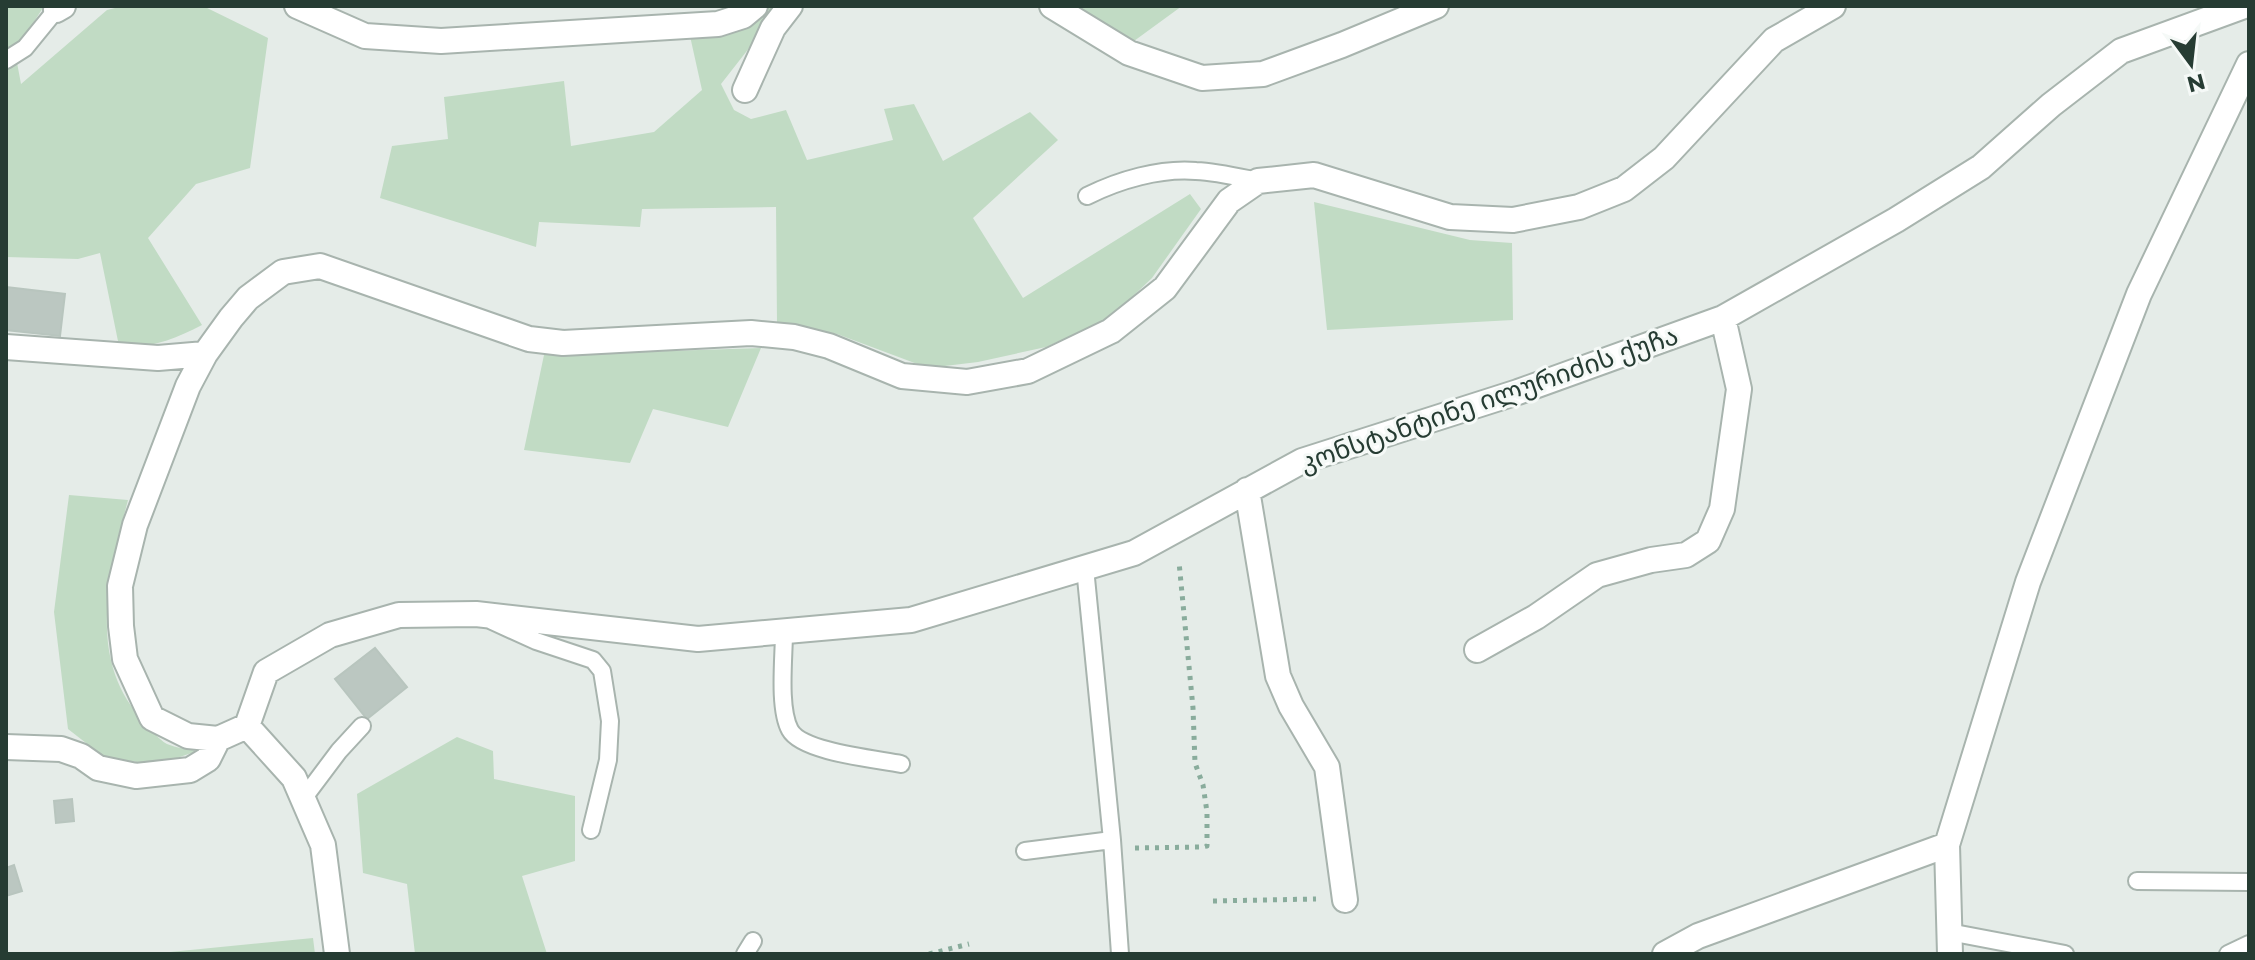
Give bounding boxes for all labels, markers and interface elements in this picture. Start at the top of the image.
north arrow [2151,24,2231,104]
text: N [2184,67,2208,98]
street label: კონსტანტინე ილურიძის ქუჩა [1296,319,1682,479]

